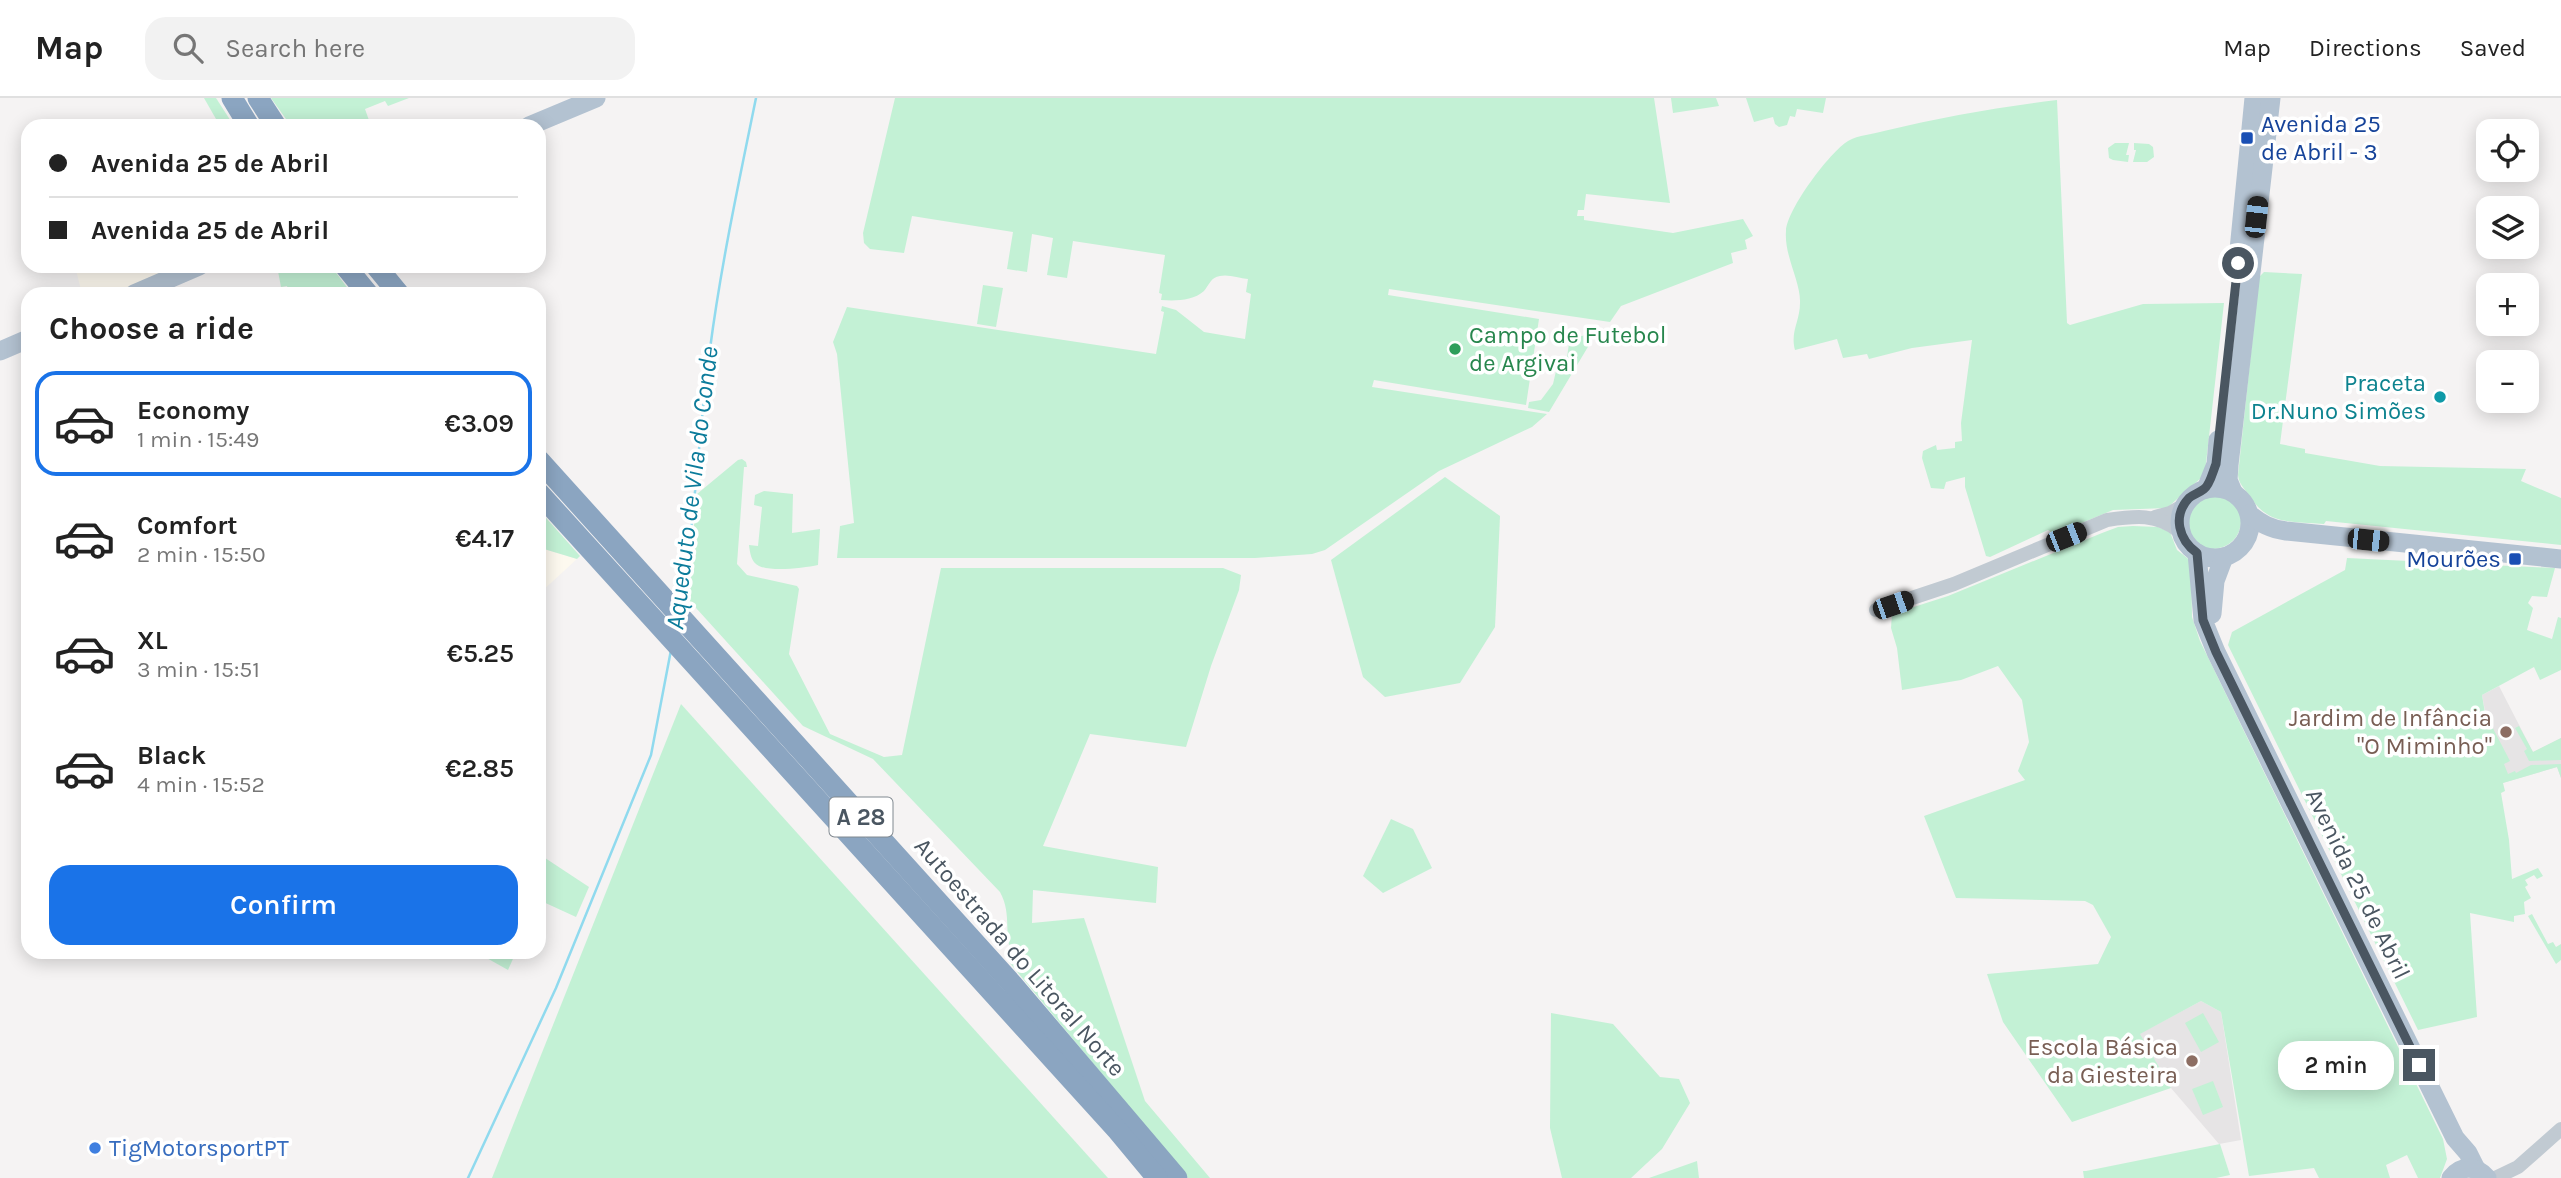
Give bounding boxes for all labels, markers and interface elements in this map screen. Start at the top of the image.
search box [145,17,635,80]
text: Map [35,29,103,67]
icon: search [169,29,207,67]
text: Search here [225,33,365,64]
text: Map [2223,34,2271,62]
text: Directions [2309,34,2422,62]
text: Saved [2460,34,2526,62]
place label: Avenida 25 de Abril - 3 [2261,110,2381,166]
map controls [2476,119,2539,413]
button: locate [2476,119,2539,182]
marker: Avenida 25 de Abril - 3 [2239,130,2255,146]
text: Avenida 25 de Abril [91,148,329,179]
car [2244,195,2269,239]
button: layers [2476,196,2539,259]
text: Avenida 25 de Abril [91,215,329,246]
route start [2222,247,2254,279]
button: + [2476,273,2539,336]
text: Choose a ride [49,310,254,347]
place label: Campo de Futebol de Argivai [1469,321,1666,377]
marker: Campo de Futebol de Argivai [1447,341,1463,357]
water label: Aqueduto de Vila do Conde [659,345,725,631]
button: − [2476,350,2539,413]
place label: Praceta Dr.Nuno Simões [2251,369,2426,425]
marker: Praceta Dr.Nuno Simões [2432,389,2448,405]
icon: car [53,392,116,455]
text: Economy [137,395,249,426]
text: €3.09 [445,408,514,439]
text: 1 min · 15:49 [137,426,259,453]
icon: car [53,507,116,570]
text: Comfort [137,510,238,541]
car [2043,519,2090,555]
text: €4.17 [455,523,514,554]
car [2347,527,2390,553]
text: 2 min · 15:50 [137,541,266,568]
place label: Mourões [2406,545,2501,573]
marker: Mourões [2507,551,2523,567]
car [1870,588,1917,622]
icon: car [53,622,116,685]
text: XL [137,625,168,656]
text: €5.25 [447,638,514,669]
text: 3 min · 15:51 [137,656,260,683]
place label: Jardim de Infância "O Miminho" [2289,704,2492,760]
marker: Jardim de Infância "O Miminho" [2498,724,2514,740]
icon: car [53,737,116,800]
text: Black [137,740,206,771]
text: €2.85 [445,753,514,784]
text: 4 min · 15:52 [137,771,265,798]
street label: Avenida 25 de Abril [2300,784,2416,984]
road number: A 28 [830,797,892,836]
street label: Autoestrada do Litoral Norte [909,832,1131,1082]
button: Confirm [49,865,518,945]
place label: Escola Básica da Giesteira [2027,1033,2178,1089]
callout: 2 min [2279,1040,2394,1090]
route end [2403,1049,2435,1081]
text: 2 min [2305,1052,2367,1079]
marker: Escola Básica da Giesteira [2184,1053,2200,1069]
place label: TigMotorsportPT [109,1134,289,1162]
marker: TigMotorsportPT [87,1140,103,1156]

